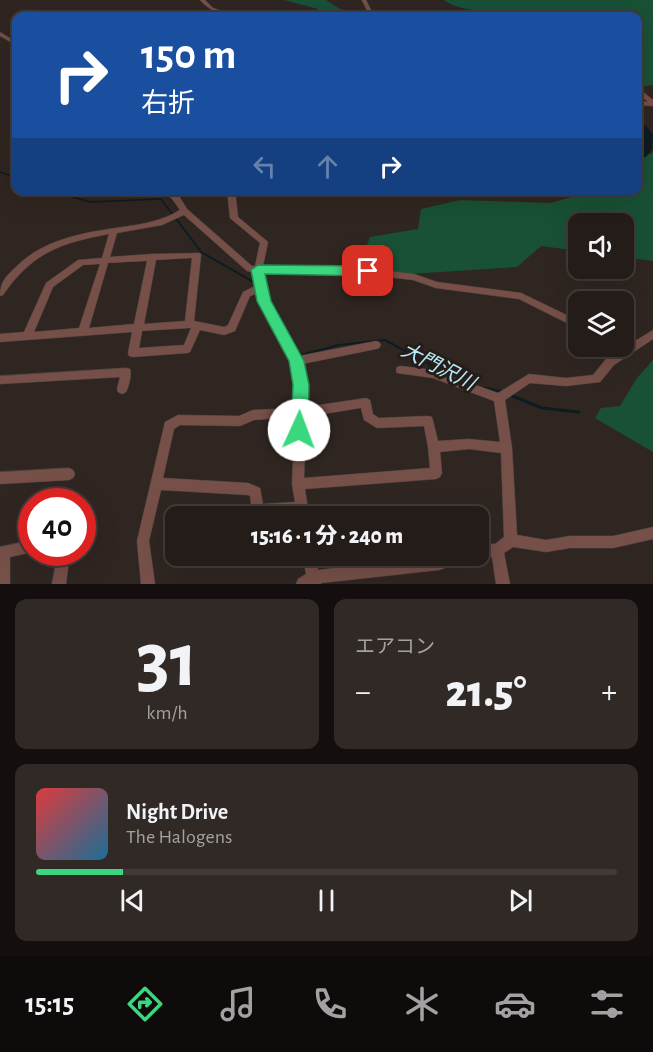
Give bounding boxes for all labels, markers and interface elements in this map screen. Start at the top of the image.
text: 150 m [141,34,236,76]
icon: right [42,36,120,114]
text: 右折 [141,90,195,117]
icon: left [248,150,281,183]
icon: ahead [311,150,344,183]
icon: right [374,150,407,183]
map controls [568,213,634,357]
button: sound [568,213,634,279]
pin [342,245,393,296]
icon: arrive [351,254,384,287]
button: layers [568,291,634,357]
water label: 大門沢川 [398,339,480,395]
position arrow [267,398,331,462]
speed limit sign: 40 [18,488,96,566]
text: 15:16 · 1 分 · 240 m [251,525,403,547]
text: 31 [136,623,198,701]
text: エアコン [355,637,435,657]
text: 21.5° [445,670,527,715]
text: − [355,676,371,709]
text: + [601,676,617,709]
text: km/h [146,703,188,723]
text: Night Drive [126,801,228,823]
text: The Halogens [126,827,232,847]
icon: previous [116,884,149,917]
icon: pause [310,884,343,917]
icon: next [504,884,537,917]
icon: directions [124,983,166,1025]
icon: music [217,983,259,1025]
icon: phone [309,983,351,1025]
icon: climate [401,983,443,1025]
icon: car [494,983,536,1025]
icon: filters [586,983,628,1025]
text: 15:15 [25,990,74,1017]

